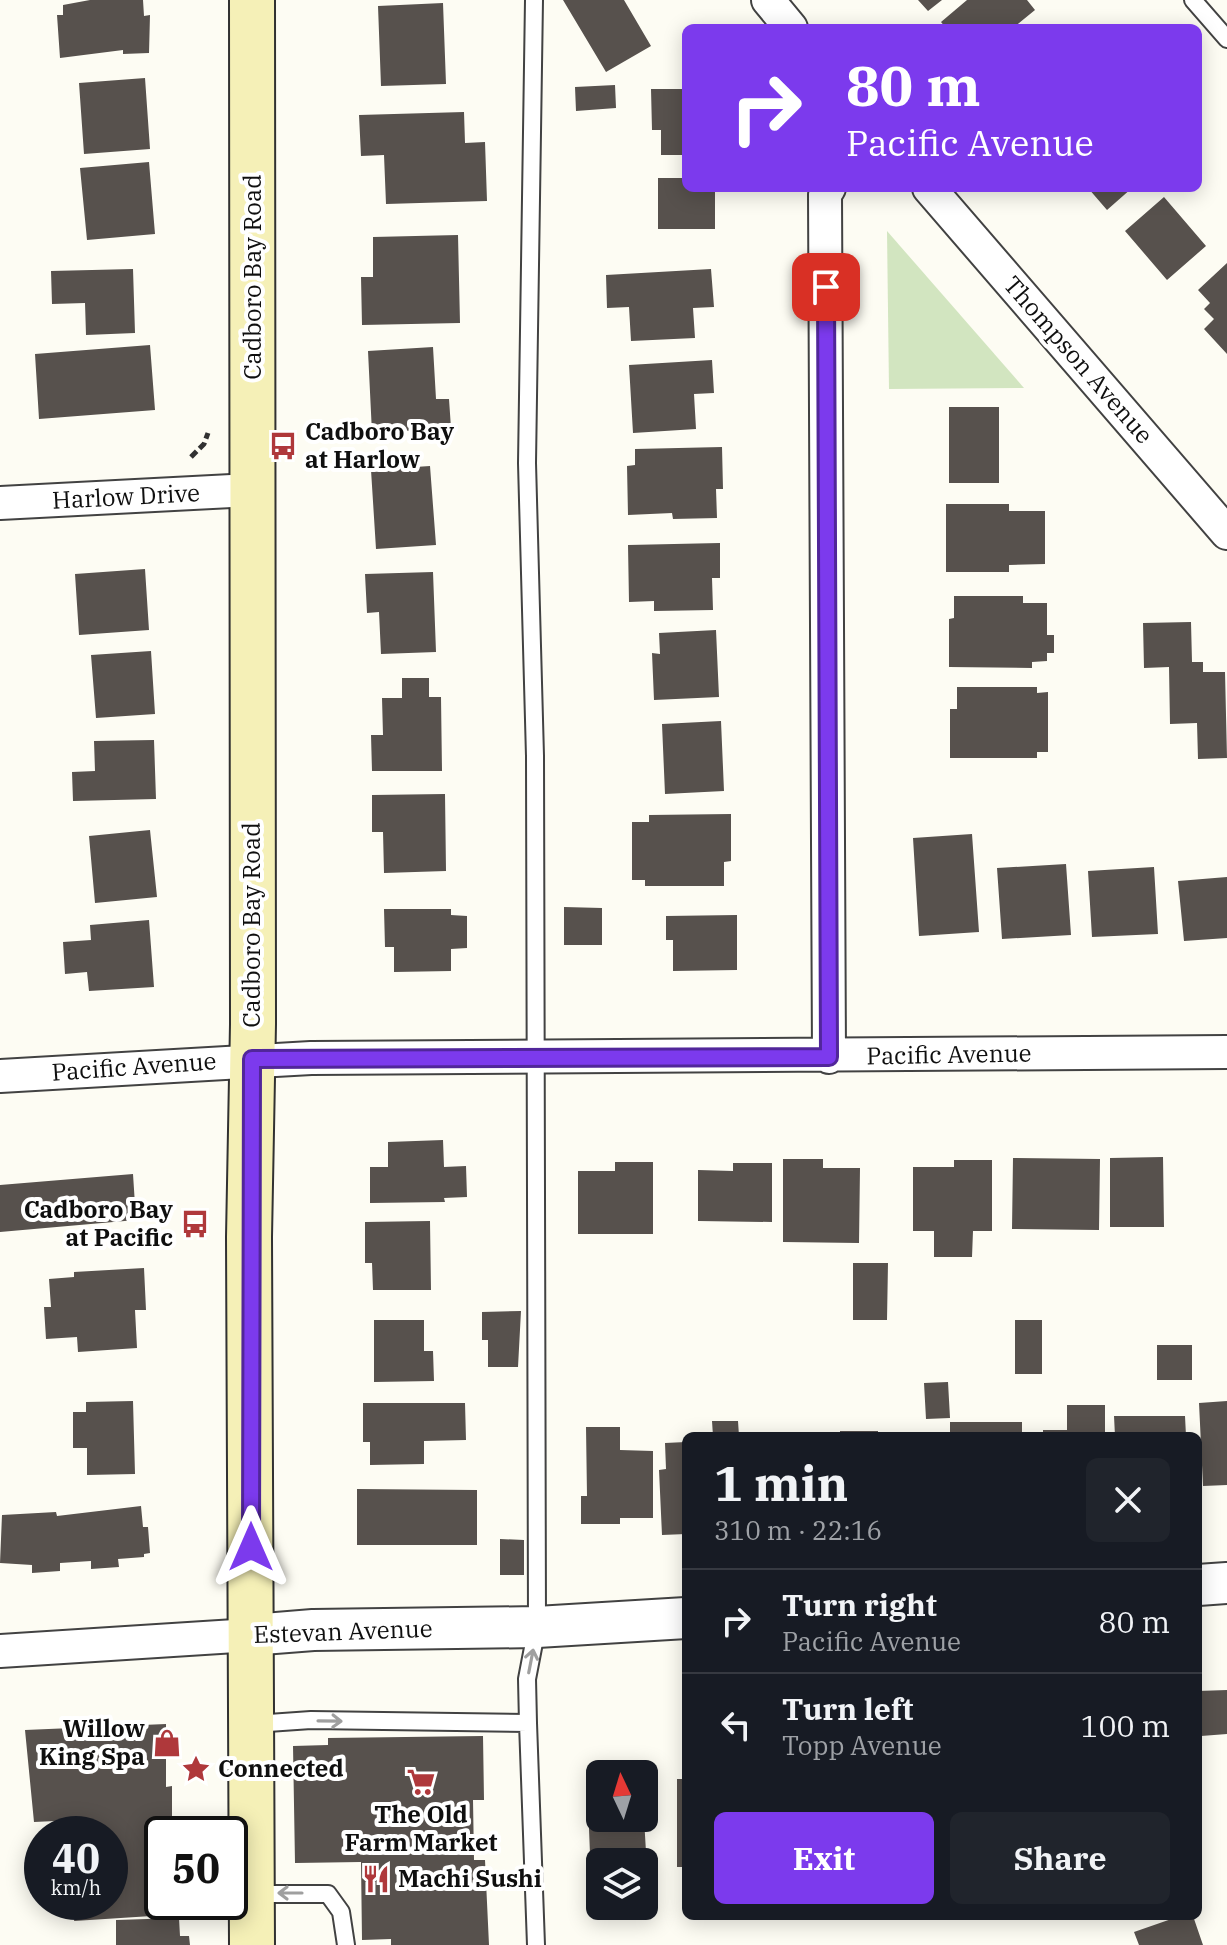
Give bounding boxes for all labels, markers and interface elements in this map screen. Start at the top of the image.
text: 80 m [846,49,981,121]
icon: right [714,56,818,160]
text: Pacific Avenue [846,119,1094,166]
street label: Cadboro Bay Road [236,174,268,380]
pin [792,253,860,321]
icon: arrive [804,265,848,309]
street label: Thompson Avenue [997,269,1160,450]
place label: Cadboro Bay at Harlow [305,415,454,475]
bus stop icon: Cadboro Bay at Harlow [268,431,298,461]
street label: Harlow Drive [51,476,201,516]
street label: Cadboro Bay Road [235,822,267,1028]
street label: Pacific Avenue [866,1037,1032,1071]
street label: Pacific Avenue [50,1044,217,1088]
place label: Cadboro Bay at Pacific [24,1193,173,1253]
bus stop icon: Cadboro Bay at Pacific [180,1209,210,1239]
text: 1 min [714,1452,848,1514]
button: close [1086,1458,1170,1542]
position arrow [209,1505,293,1589]
text: 310 m · 22:16 [714,1513,882,1547]
text: Turn right [782,1585,937,1624]
icon: right [714,1599,758,1643]
text: 80 m [1098,1602,1170,1641]
street label: Estevan Avenue [253,1612,433,1650]
text: Pacific Avenue [782,1624,961,1658]
one-way arrow [524,1649,539,1674]
text: Turn left [782,1689,914,1728]
icon: left [714,1703,758,1747]
text: 100 m [1080,1706,1170,1745]
place label: Willow King Spa [39,1712,145,1772]
one-way arrow [316,1713,343,1728]
shop icon: Willow King Spa [152,1728,182,1758]
text: Topp Avenue [782,1728,942,1762]
place label: Connected [218,1752,344,1784]
place icon: Connected [181,1754,211,1784]
north arrow [586,1760,658,1832]
map controls [586,1760,658,1920]
supermarket icon: The Old Farm Market [406,1767,436,1797]
place label: The Old Farm Market [345,1798,497,1858]
button: Exit [714,1812,934,1904]
button: Share [950,1812,1170,1904]
speed limit sign: 50 [144,1816,248,1920]
text: 40 [52,1832,100,1884]
button: layers [586,1848,658,1920]
place label: Machi Sushi [398,1862,542,1894]
restaurant icon: Machi Sushi [361,1864,391,1894]
text: km/h [51,1874,101,1901]
one-way arrow [277,1885,304,1901]

